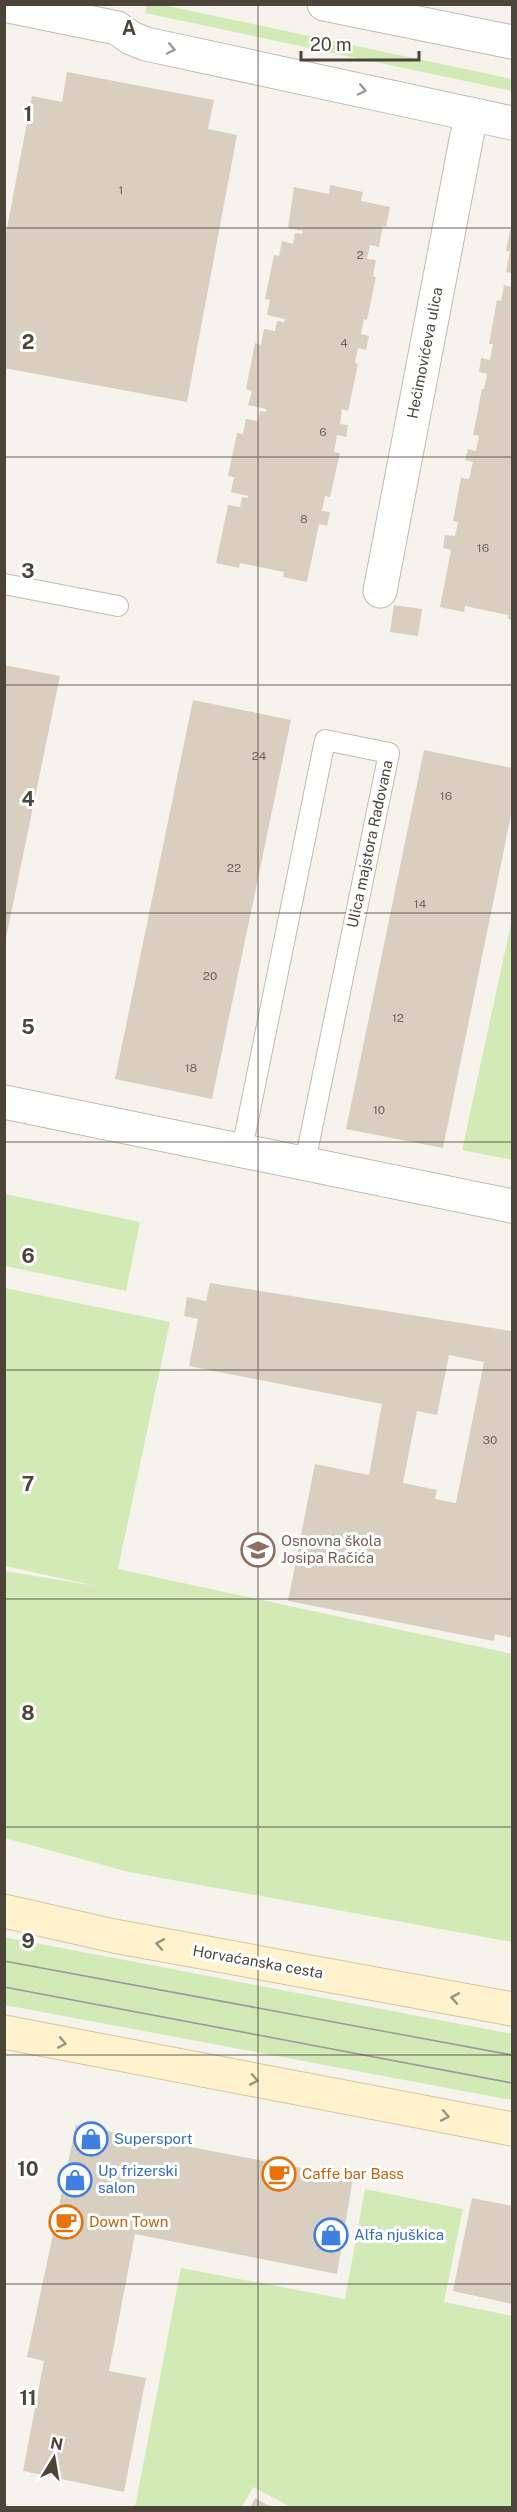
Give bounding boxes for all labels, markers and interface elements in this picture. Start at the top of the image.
text: A [122,16,136,40]
scale bar [301,24,420,62]
text: 20 m [310,34,352,55]
one-way arrow [166,42,176,55]
one-way arrow [356,83,366,96]
text: 1 [24,102,32,126]
house number: 1 [119,183,123,197]
house number: 2 [356,248,364,262]
street label: Hećimovićeva ulica [403,286,446,420]
text: 2 [22,330,34,354]
house number: 4 [340,336,348,350]
house number: 6 [319,425,327,439]
house number: 8 [300,512,308,526]
house number: 16 [477,541,489,555]
text: 3 [21,559,35,583]
house number: 24 [252,749,267,763]
street label: Ulica majstora Radovana [343,758,396,929]
text: 4 [21,787,35,811]
house number: 16 [440,789,452,803]
house number: 22 [227,861,241,875]
house number: 14 [414,897,427,911]
house number: 20 [203,969,217,983]
house number: 12 [392,1011,404,1025]
text: 5 [21,1015,35,1039]
house number: 18 [185,1061,198,1075]
house number: 10 [373,1103,385,1117]
text: 6 [21,1244,35,1268]
house number: 30 [483,1433,497,1447]
text: 7 [22,1472,34,1496]
school or university icon: Osnovna škola Josipa Račića [240,1532,276,1568]
place label: Osnovna škola Josipa Račića [281,1532,382,1566]
text: 8 [21,1701,35,1725]
text: 9 [21,1929,35,1953]
one-way arrow [155,1938,165,1951]
street label: Horvaćanska cesta [192,1942,325,1981]
one-way arrow [450,1992,460,2005]
one-way arrow [57,2036,67,2049]
one-way arrow [248,2073,258,2086]
one-way arrow [440,2109,450,2122]
shop icon: Supersport [73,2121,109,2157]
place label: Supersport [114,2130,193,2147]
cafe icon: Caffe bar Bass [261,2156,297,2192]
text: 10 [17,2157,39,2181]
shop icon: Up frizerski salon [57,2162,93,2198]
place label: Up frizerski salon [98,2162,178,2196]
place label: Caffe bar Bass [302,2165,404,2182]
cafe icon: Down Town [48,2204,84,2240]
place label: Down Town [89,2213,168,2230]
shop icon: Alfa njuškica [313,2217,349,2253]
place label: Alfa njuškica [354,2226,444,2243]
text: 11 [19,2386,37,2410]
north arrow [24,2428,84,2488]
text: N [49,2433,65,2454]

